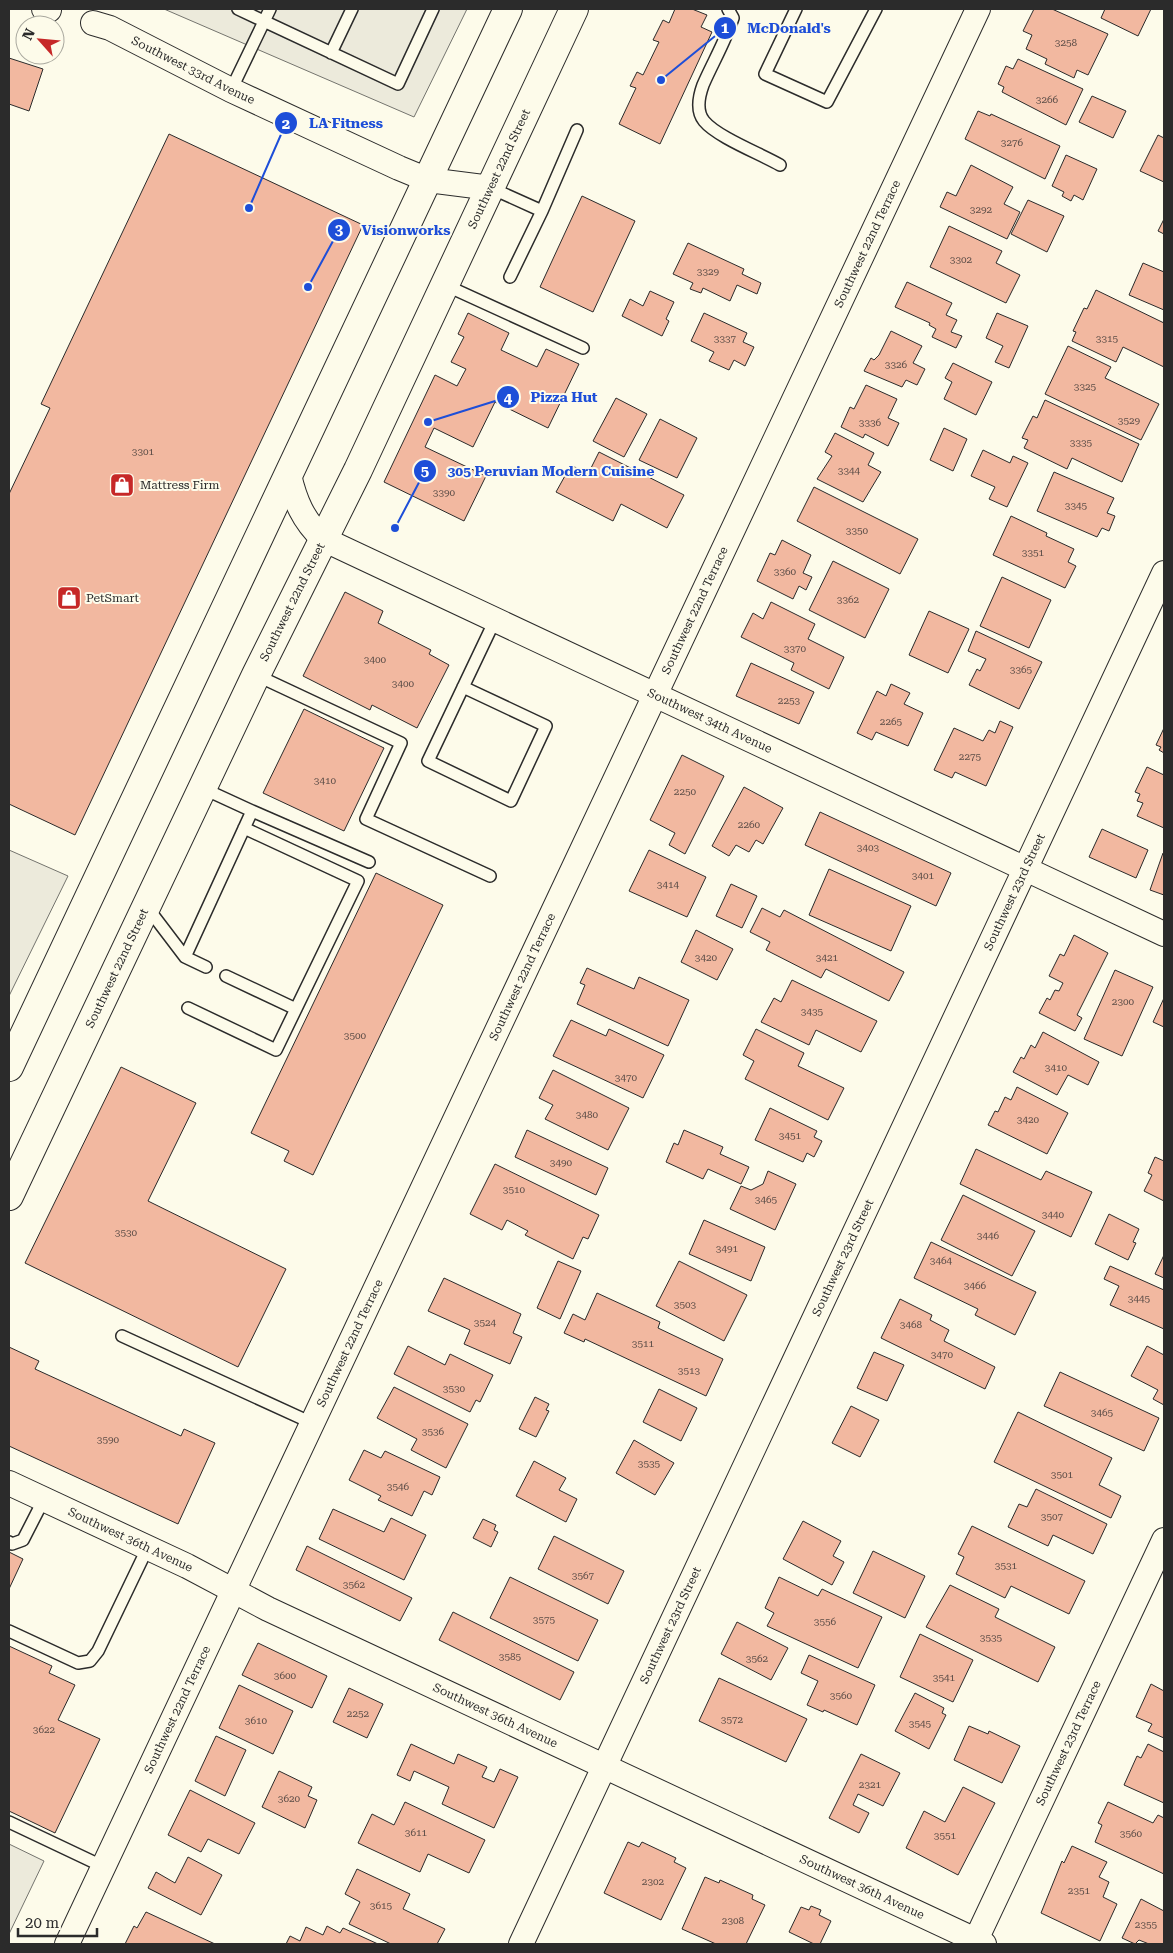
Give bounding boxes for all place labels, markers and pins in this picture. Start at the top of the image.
callout: McDonald's [713,14,841,43]
callout: LA Fitness [274,109,393,138]
callout: Visionworks [327,215,461,244]
callout: Pizza Hut [495,383,607,412]
callout: 305 Peruvian Modern Cuisine [412,456,664,485]
shop icon: Mattress Firm [109,472,135,498]
place label: Mattress Firm [140,478,220,492]
shop icon: PetSmart [56,585,82,611]
place label: PetSmart [86,591,140,605]

